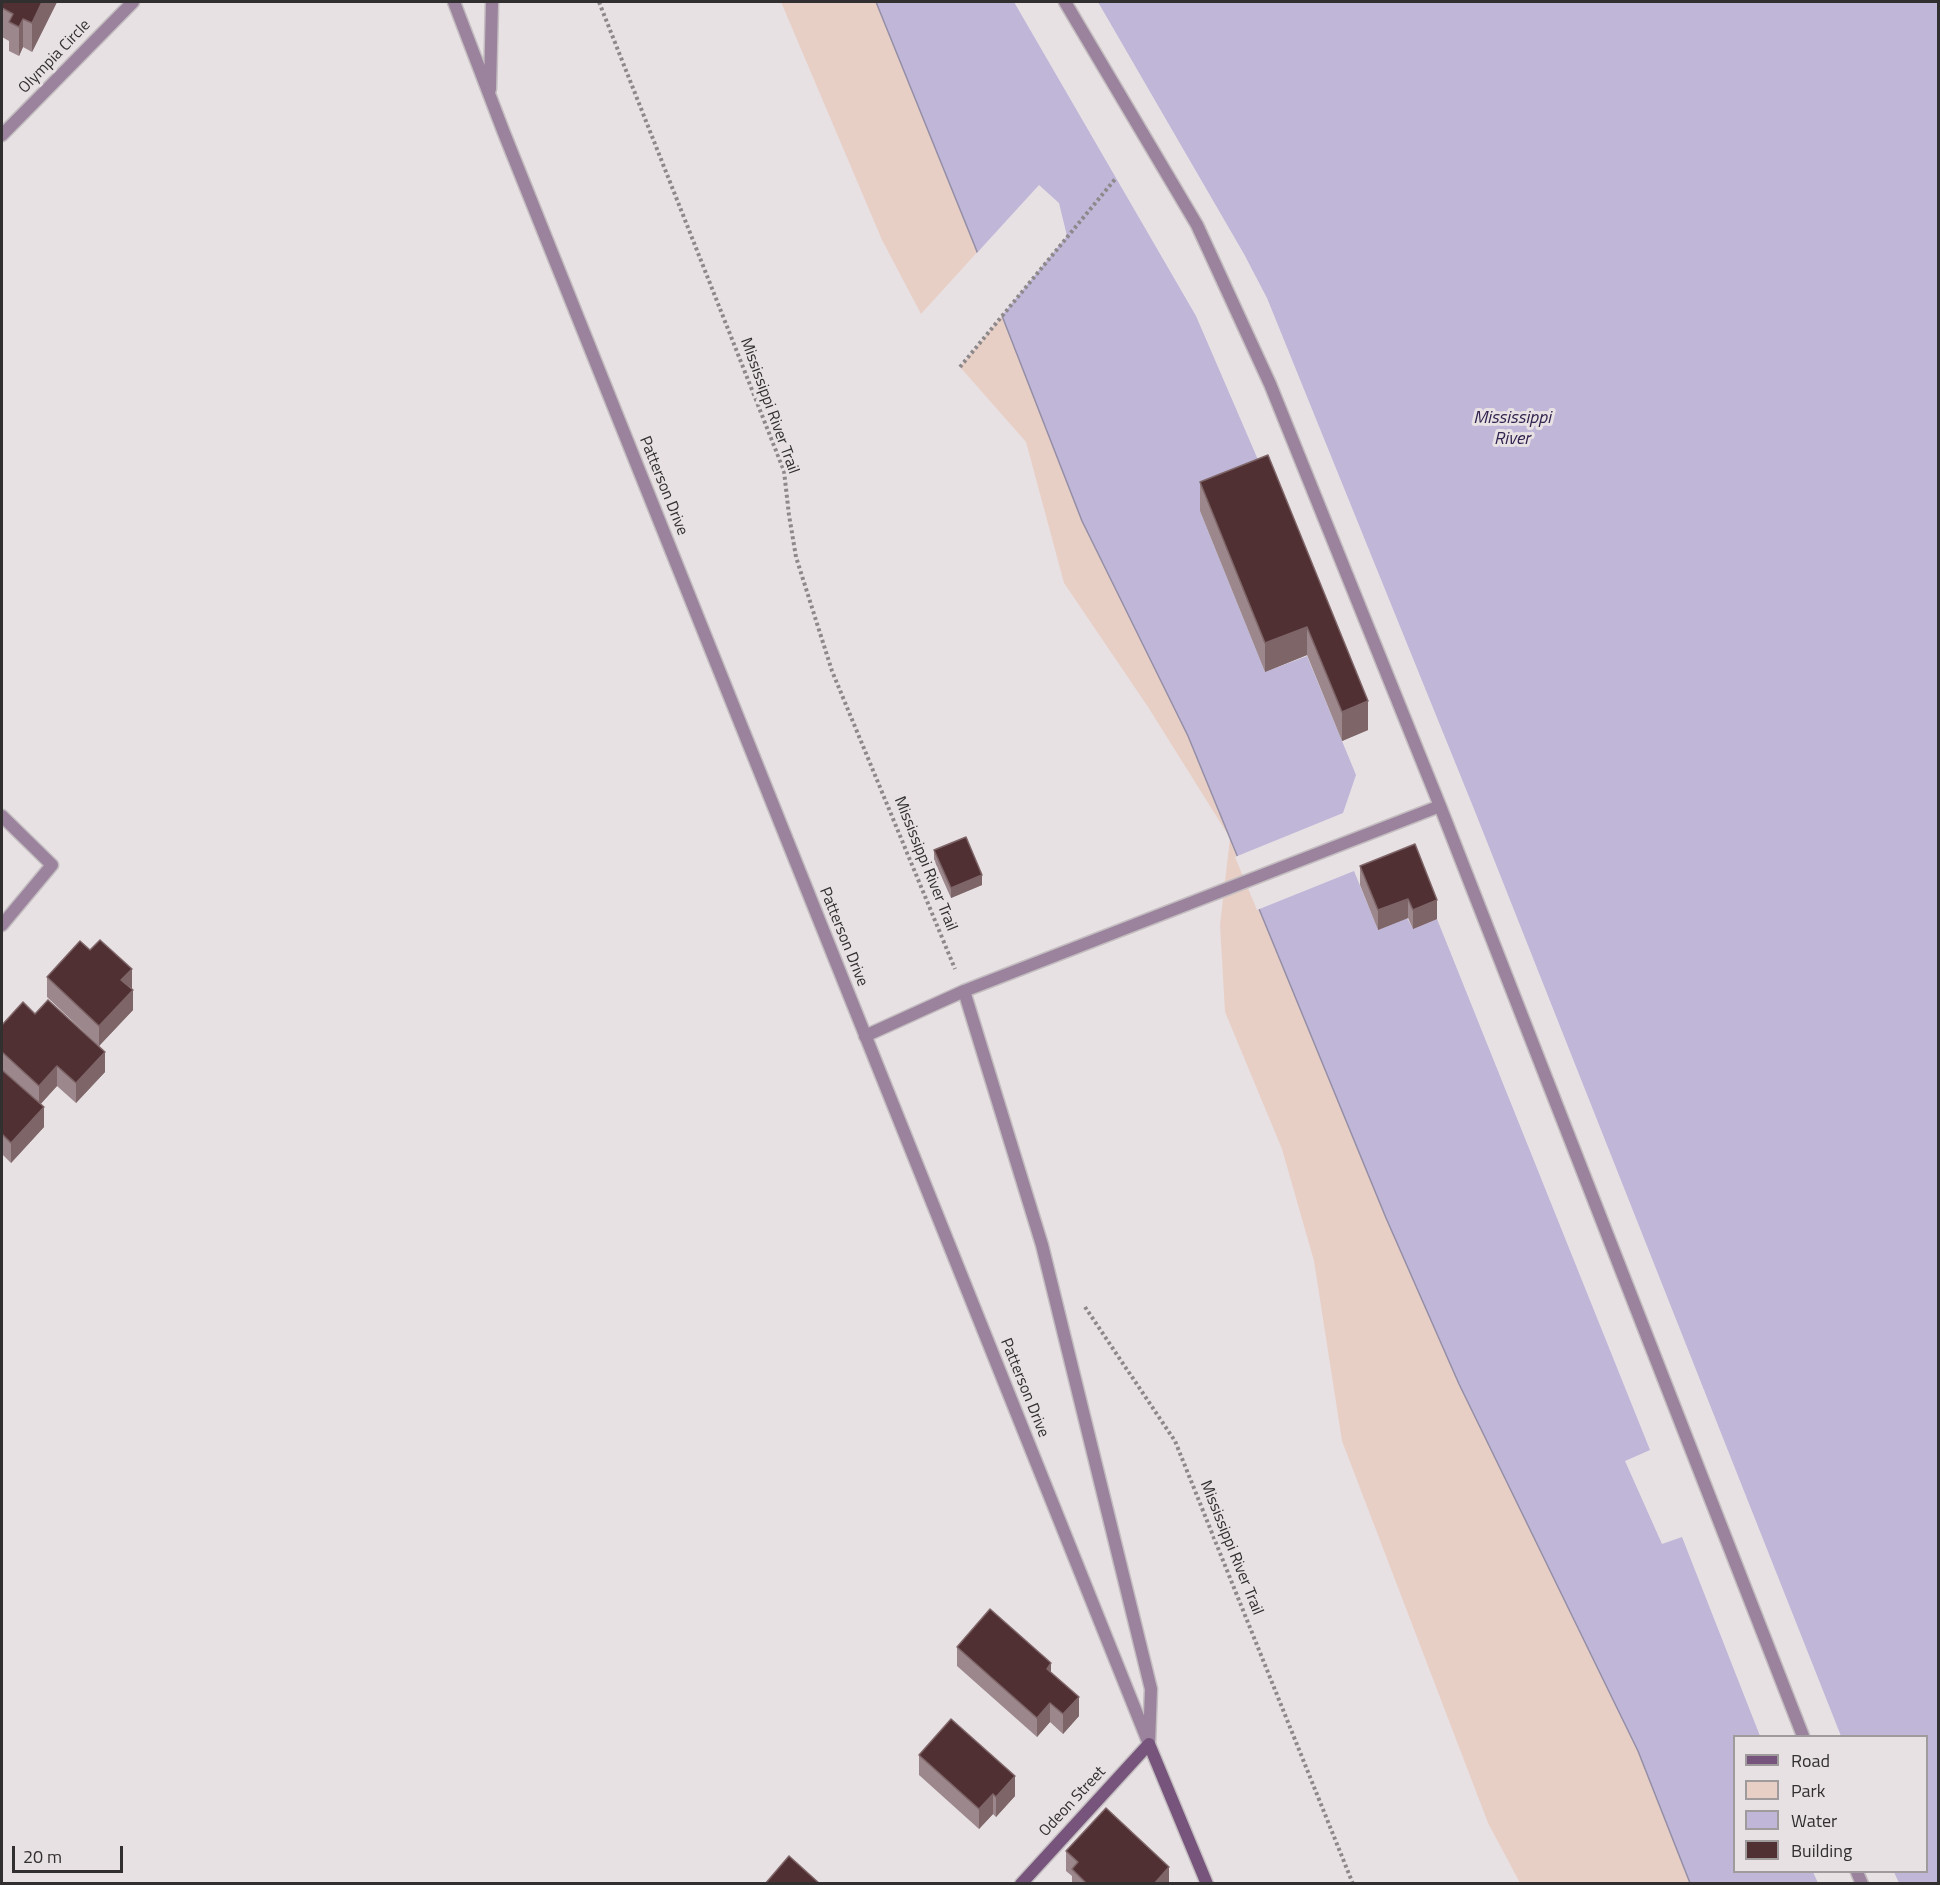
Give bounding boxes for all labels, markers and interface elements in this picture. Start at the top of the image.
street label: Olympia Circle [15,16,95,98]
street label: Mississippi River Trail [735,335,803,477]
water label: Mississippi River [1473,408,1551,450]
street label: Patterson Drive [634,434,692,538]
street label: Mississippi River Trail [889,794,961,934]
street label: Patterson Drive [814,885,872,989]
street label: Patterson Drive [995,1336,1053,1440]
street label: Mississippi River Trail [1195,1478,1267,1618]
legend [1733,1735,1928,1873]
text: Road [1791,1747,1830,1774]
street label: Odeon Street [1036,1763,1110,1841]
text: Park [1791,1777,1825,1804]
text: Water [1791,1807,1837,1834]
scale bar [15,1834,126,1872]
text: Building [1791,1837,1852,1864]
text: 20 m [23,1843,62,1870]

